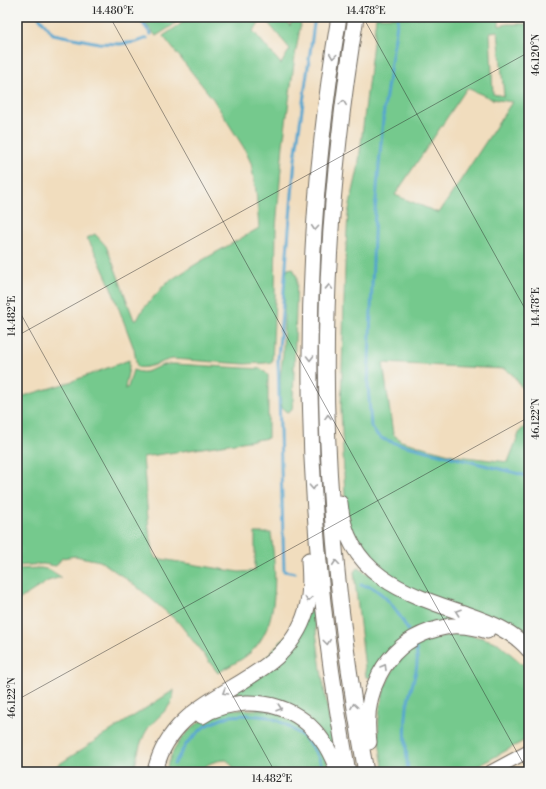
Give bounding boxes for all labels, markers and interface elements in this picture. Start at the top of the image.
text: 14.480°E [92,5,134,17]
text: 14.478°E [346,5,386,17]
text: 46.120°N [530,33,542,76]
one-way arrow [329,52,338,59]
one-way arrow [339,100,348,106]
one-way arrow [310,225,319,231]
one-way arrow [324,284,333,290]
text: 14.478°E [530,287,542,327]
text: 14.482°E [6,296,18,336]
one-way arrow [306,355,314,361]
text: 46.122°N [530,398,542,440]
one-way arrow [323,414,332,420]
one-way arrow [309,484,317,490]
one-way arrow [332,560,341,566]
one-way arrow [304,596,313,603]
one-way arrow [455,608,462,617]
one-way arrow [322,639,331,645]
one-way arrow [380,664,387,671]
text: 46.122°N [6,677,18,719]
one-way arrow [222,688,229,695]
one-way arrow [275,703,282,712]
one-way arrow [350,703,359,709]
text: 14.482°E [252,773,292,785]

